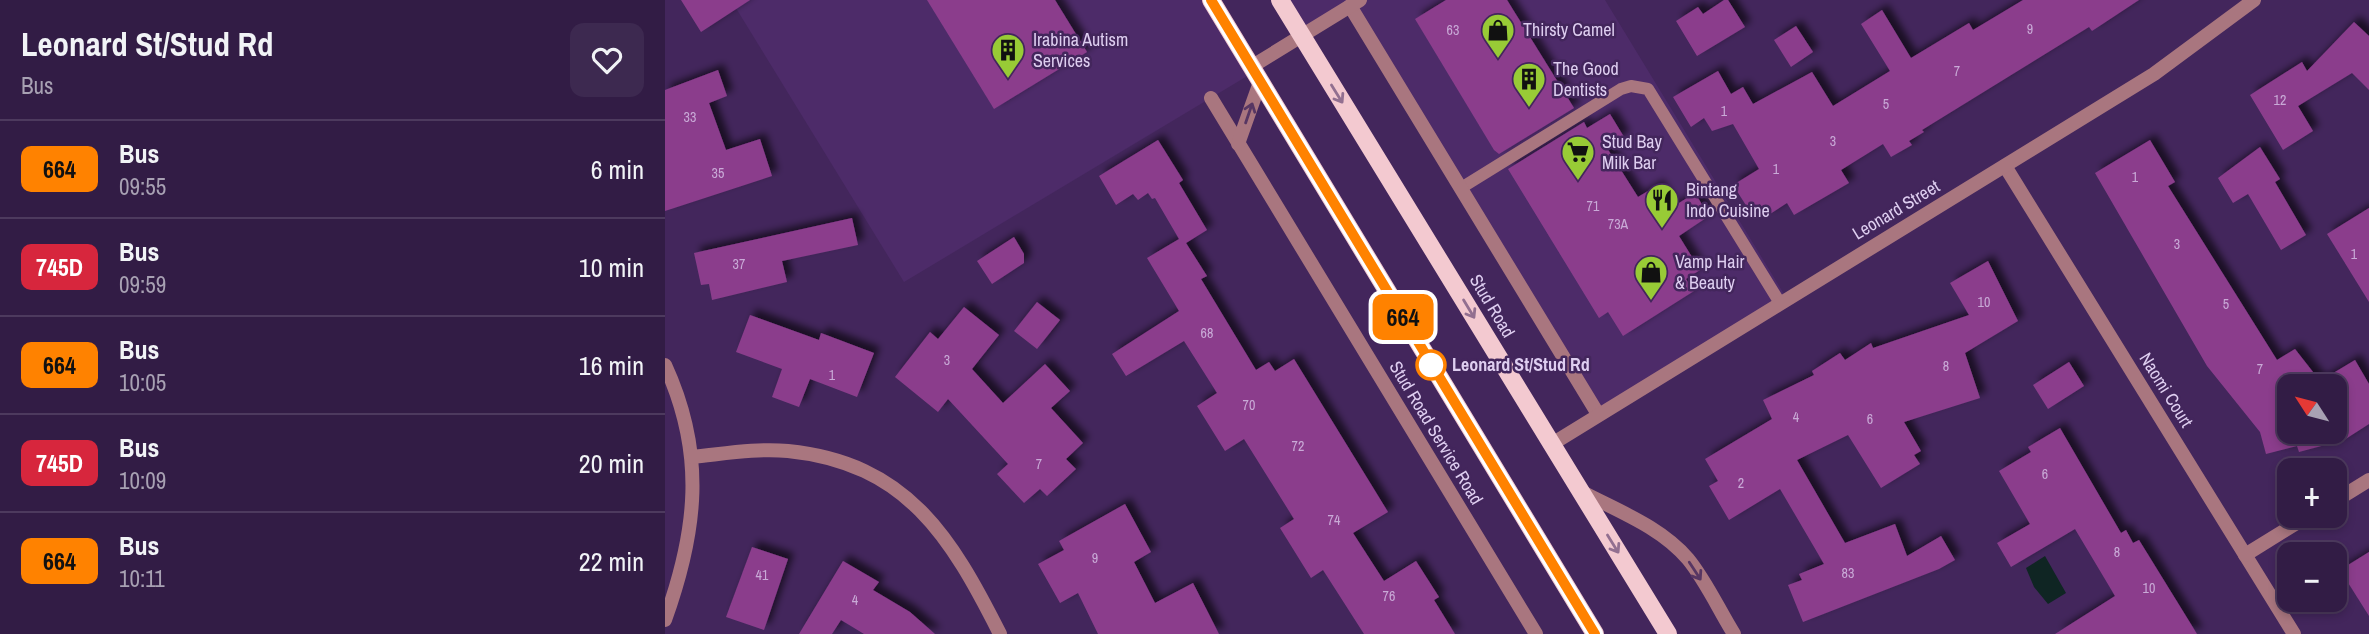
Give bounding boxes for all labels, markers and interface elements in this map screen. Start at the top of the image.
shop icon: Thirsty Camel [1479,11,1517,60]
place label: Thirsty Camel [1523,17,1615,42]
house number: 9 [2027,20,2033,38]
house number: 63 [1447,21,1459,39]
text: Leonard St/Stud Rd [21,22,274,66]
button: heart [570,23,644,97]
place label: Irabina Autism Services [1033,27,1128,73]
building icon: Irabina Autism Services [989,31,1027,80]
place label: The Good Dentists [1553,56,1619,102]
building icon: The Good Dentists [1510,60,1548,109]
house number: 7 [1954,62,1960,80]
text: Bus [21,70,54,101]
one-way arrow [1331,83,1345,103]
house number: 12 [2274,91,2286,109]
house number: 5 [1883,95,1889,113]
one-way arrow [1243,102,1256,124]
house number: 1 [1721,102,1728,120]
house number: 33 [684,108,696,126]
place label: Stud Bay Milk Bar [1602,129,1663,175]
house number: 3 [1830,132,1836,150]
supermarket icon: Stud Bay Milk Bar [1559,133,1597,182]
text: Bus [119,136,159,171]
text: 6 min [591,152,644,187]
text: 664 [43,153,76,185]
house number: 1 [1773,160,1780,178]
house number: 35 [712,164,724,182]
house number: 1 [2132,168,2139,186]
text: 09:55 [119,171,166,202]
street label: Leonard Street [1847,174,1944,245]
place label: Bintang Indo Cuisine [1686,177,1770,223]
restaurant icon: Bintang Indo Cuisine [1643,181,1681,230]
house number: 71 [1587,197,1600,215]
house number: 73A [1608,215,1629,233]
text: Bus [119,234,159,269]
house number: 3 [2174,235,2180,253]
house number: 1 [2351,245,2358,263]
place label: Vamp Hair & Beauty [1675,249,1745,295]
text: 10 min [579,250,644,285]
text: 745D [36,251,83,283]
shop icon: Vamp Hair & Beauty [1632,253,1670,302]
house number: 37 [733,255,745,273]
text: 09:59 [119,269,166,300]
street label: Stud Road [1464,269,1521,342]
house number: 10 [1978,293,1990,311]
line badge: 664 [1363,294,1443,340]
house number: 5 [2223,295,2229,313]
one-way arrow [1462,298,1476,318]
text: 664 [1387,301,1419,333]
house number: 68 [1201,324,1213,342]
text: Bus [119,332,159,367]
text: 16 min [579,348,644,383]
street label: Naomi Court [2134,348,2199,432]
text: 664 [43,349,76,381]
marker: Leonard St/Stud Rd [1416,350,1446,380]
house number: 3 [944,351,950,369]
place label: Leonard St/Stud Rd [1452,352,1590,377]
street label: Stud Road Service Road [1384,356,1489,509]
house number: 8 [1943,357,1949,375]
house number: 7 [2257,360,2263,378]
house number: 1 [829,366,836,384]
text: 10:05 [119,367,166,398]
north arrow [2277,374,2347,444]
map controls [2277,374,2347,612]
house number: 70 [1243,396,1255,414]
house number: 4 [1793,408,1800,426]
house number: 6 [1867,410,1873,428]
text: Bus [119,430,159,465]
house number: 72 [1292,437,1304,455]
text: 20 min [579,446,644,481]
text: 745D [36,447,83,479]
house number: 7 [1036,455,1042,473]
button: + [2277,458,2347,528]
text: 10:09 [119,465,166,496]
house number: 6 [2042,465,2048,483]
house number: 2 [1738,474,1744,492]
house number: 74 [1328,511,1341,529]
text: Bus [119,528,159,563]
one-way arrow [1605,534,1620,553]
button: − [2277,542,2347,612]
house number: 8 [2114,543,2120,561]
text: 22 min [579,544,644,579]
text: 664 [43,545,76,577]
house number: 9 [1092,549,1098,567]
one-way arrow [1688,561,1703,580]
text: 10:11 [119,563,165,594]
house number: 83 [1842,564,1854,582]
house number: 41 [756,566,769,584]
house number: 10 [2143,579,2155,597]
house number: 76 [1383,587,1395,605]
house number: 4 [852,591,859,609]

